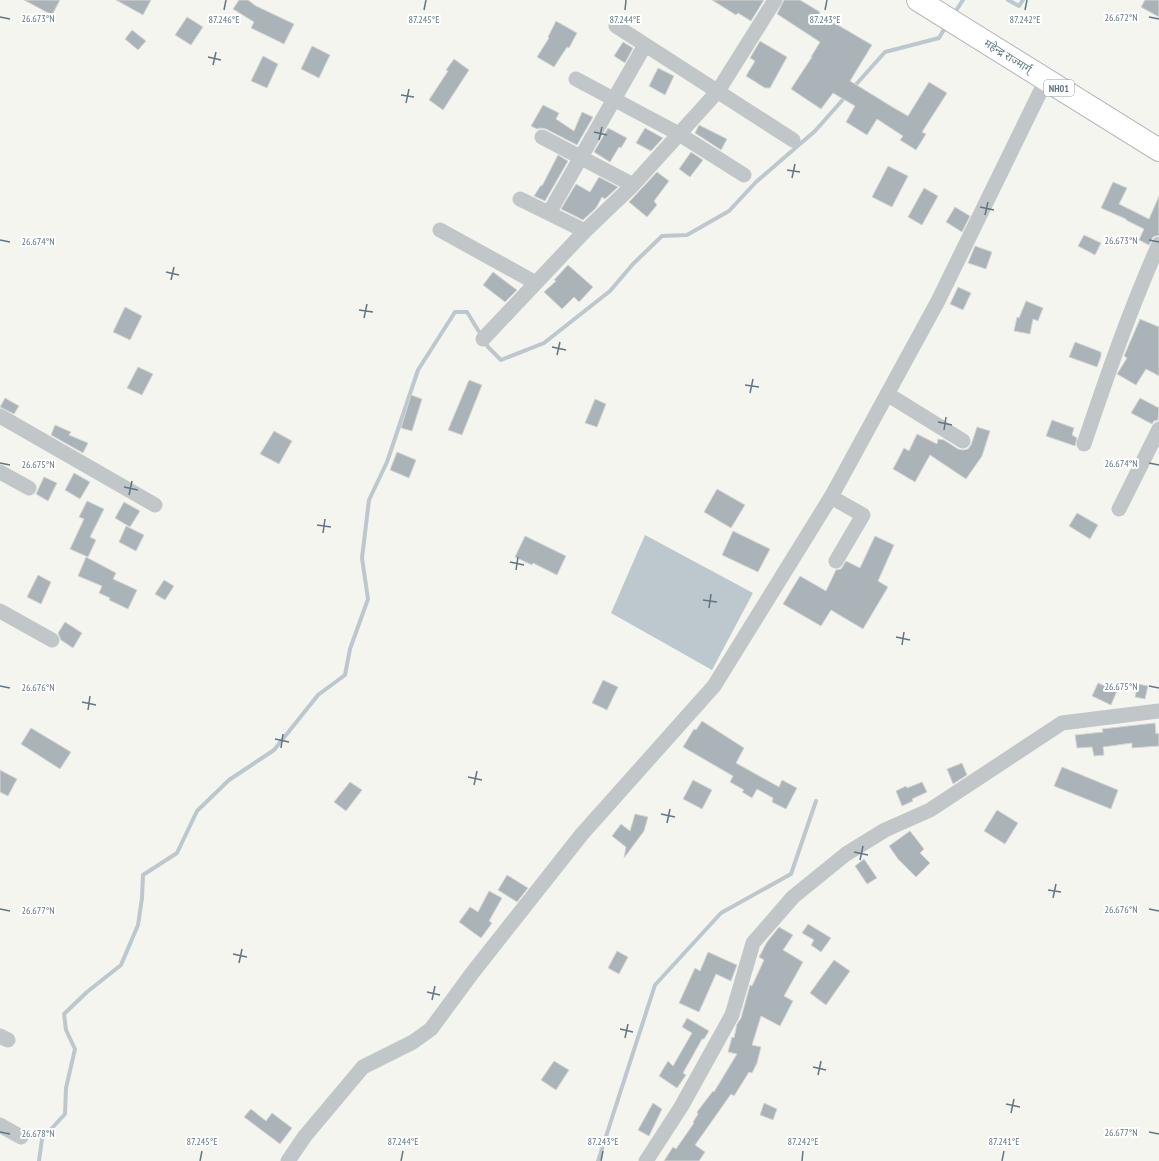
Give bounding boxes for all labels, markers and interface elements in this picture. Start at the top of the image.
text: 26.672°N [1104,11,1138,24]
text: 26.673°N [21,12,55,25]
text: 87.246°E [208,13,240,26]
text: 87.245°E [408,13,440,26]
text: 87.244°E [609,13,641,26]
text: 87.243°E [809,13,841,26]
text: 87.242°E [1009,13,1041,26]
street label: महेन्द्र राज्मार्ग् [982,36,1036,77]
road number: NH01 [1044,80,1074,96]
text: 26.673°N [1104,234,1138,247]
text: 26.674°N [21,235,55,248]
text: 26.674°N [1104,457,1138,470]
text: 26.675°N [21,458,55,471]
text: 26.675°N [1104,680,1138,693]
text: 26.676°N [21,681,55,694]
text: 26.676°N [1104,903,1138,916]
text: 26.677°N [21,904,55,917]
text: 26.677°N [1104,1126,1138,1139]
text: 26.678°N [21,1127,55,1140]
text: 87.245°E [186,1135,218,1148]
text: 87.244°E [387,1135,419,1148]
text: 87.243°E [587,1135,619,1148]
text: 87.242°E [787,1135,819,1148]
text: 87.241°E [988,1135,1020,1148]

